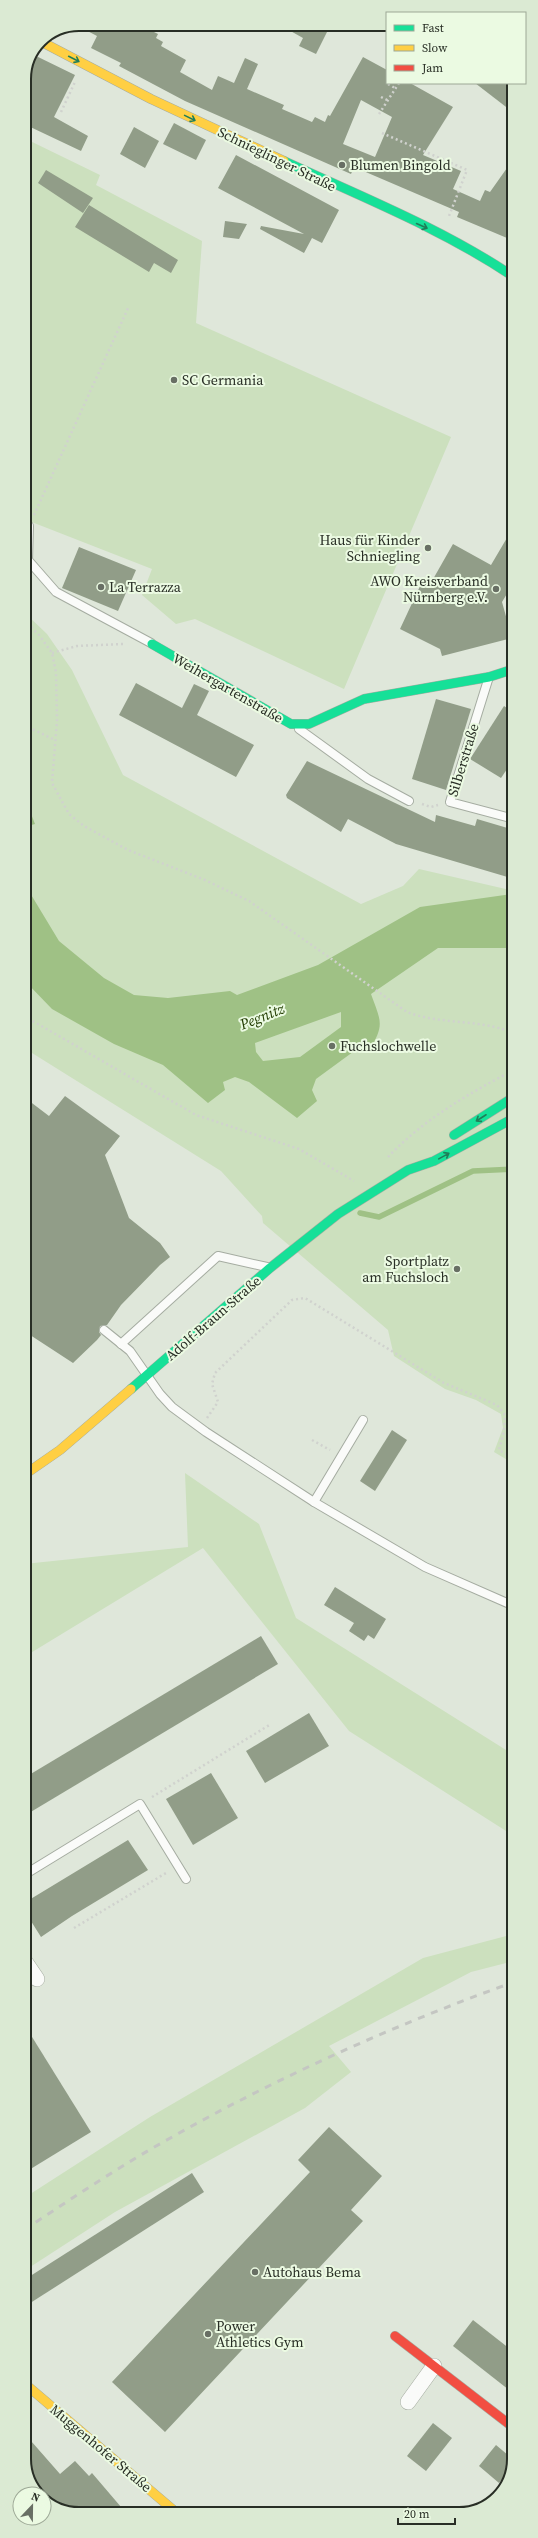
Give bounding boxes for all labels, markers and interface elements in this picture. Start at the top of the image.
legend [386,12,526,84]
text: Fast [422,20,444,36]
text: Slow [422,40,448,56]
one-way arrow [68,56,80,63]
text: Jam [421,60,443,76]
one-way arrow [184,115,196,122]
street label: Schnieglinger Straße [214,122,340,196]
place label: Blumen Bingold [350,155,451,175]
marker: Blumen Bingold [337,160,347,170]
one-way arrow [416,223,428,231]
place label: SC Germania [182,370,264,390]
marker: SC Germania [169,375,179,385]
place label: Haus für Kinder Schniegling [319,530,420,566]
marker: Haus für Kinder Schniegling [423,543,433,553]
place label: AWO Kreisverband Nürnberg e.V. [370,571,488,607]
place label: La Terrazza [109,577,182,597]
marker: La Terrazza [96,582,106,592]
marker: AWO Kreisverband Nürnberg e.V. [491,584,501,594]
street label: Weihergartenstraße [169,648,287,728]
street label: Silberstraße [442,721,484,799]
water label: Pegnitz [235,997,289,1035]
place label: Fuchslochwelle [340,1036,436,1056]
marker: Fuchslochwelle [327,1041,337,1051]
one-way arrow [476,1114,487,1122]
one-way arrow [438,1151,450,1159]
place label: Sportplatz am Fuchsloch [362,1251,450,1287]
marker: Sportplatz am Fuchsloch [452,1264,462,1274]
street label: Adolf-Braun-Straße [161,1271,265,1365]
place label: Autohaus Bema [263,2262,362,2282]
marker: Autohaus Bema [250,2267,260,2277]
place label: Power Athletics Gym [216,2316,304,2352]
marker: Power Athletics Gym [203,2329,213,2339]
street label: Muggenhofer Straße [46,2399,156,2497]
north arrow [12,2486,52,2526]
text: N [29,2489,42,2506]
scale bar [398,2500,455,2526]
text: 20 m [404,2506,430,2522]

